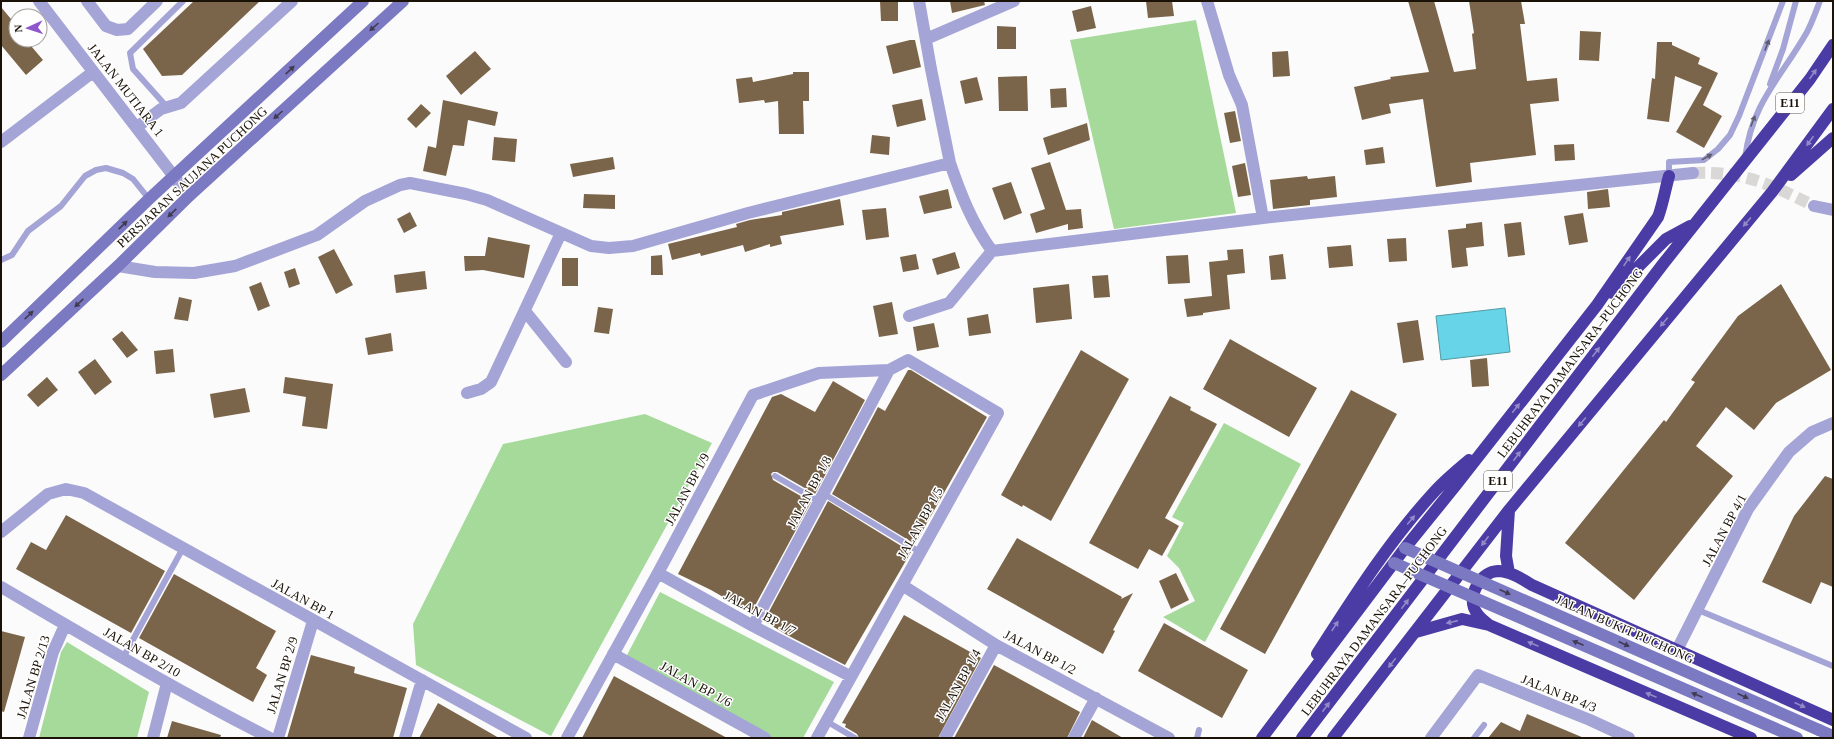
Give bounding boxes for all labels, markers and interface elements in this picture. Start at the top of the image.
north arrow [8,8,48,48]
one-way arrow [369,23,379,32]
text: N [12,24,24,33]
one-way arrow [1764,38,1770,50]
street label: JALAN MUTIARA 1 [85,40,167,140]
one-way arrow [285,65,295,74]
one-way arrow [1809,69,1817,80]
road number: E11 [1776,93,1804,113]
street label: PERSIARAN SAUJANA PUCHONG [114,103,270,251]
one-way arrow [273,110,283,120]
one-way arrow [1750,115,1756,127]
one-way arrow [1806,135,1814,146]
one-way arrow [1701,153,1713,160]
one-way arrow [167,208,177,218]
one-way arrow [1743,217,1752,227]
one-way arrow [118,220,128,230]
one-way arrow [1623,256,1631,266]
street label: LEBUHRAYA DAMANSARA–PUCHONG [1494,265,1646,461]
one-way arrow [74,298,84,308]
one-way arrow [24,310,34,320]
one-way arrow [1660,317,1669,328]
one-way arrow [1592,347,1600,358]
one-way arrow [1512,402,1520,413]
one-way arrow [1577,417,1586,428]
street label: JALAN BP 1/9 [662,450,712,528]
one-way arrow [1513,450,1521,461]
street label: JALAN BP 1/8 [784,453,834,531]
road number: E11 [1484,471,1512,491]
street label: JALAN BP 1/5 [894,485,946,561]
street label: JALAN BP 4/1 [1699,491,1749,569]
one-way arrow [1406,515,1415,526]
street label: LEBUHRAYA DAMANSARA–PUCHONG [1298,523,1450,719]
one-way arrow [1481,536,1490,547]
street label: JALAN BP 1 [269,576,337,622]
street label: JALAN BP 1/7 [721,588,799,639]
one-way arrow [1499,588,1511,595]
street label: JALAN BUKIT PUCHONG [1553,592,1697,666]
one-way arrow [1400,598,1409,609]
one-way arrow [1446,619,1458,625]
one-way arrow [1331,621,1339,631]
street label: JALAN BP 2/10 [101,624,183,680]
street label: JALAN BP 1/2 [1001,627,1079,677]
street label: JALAN BP 2/13 [13,634,53,720]
street label: JALAN BP 2/9 [263,635,301,715]
one-way arrow [1572,640,1583,646]
one-way arrow [1527,641,1539,647]
one-way arrow [1618,641,1630,647]
street label: JALAN BP 1/4 [932,646,984,723]
one-way arrow [1388,657,1396,668]
street label: JALAN BP 1/6 [658,658,735,710]
street label: JALAN BP 4/3 [1519,671,1599,715]
one-way arrow [1644,691,1656,697]
one-way arrow [1690,691,1702,697]
one-way arrow [1737,693,1749,699]
one-way arrow [1322,702,1330,712]
one-way arrow [1794,702,1805,708]

